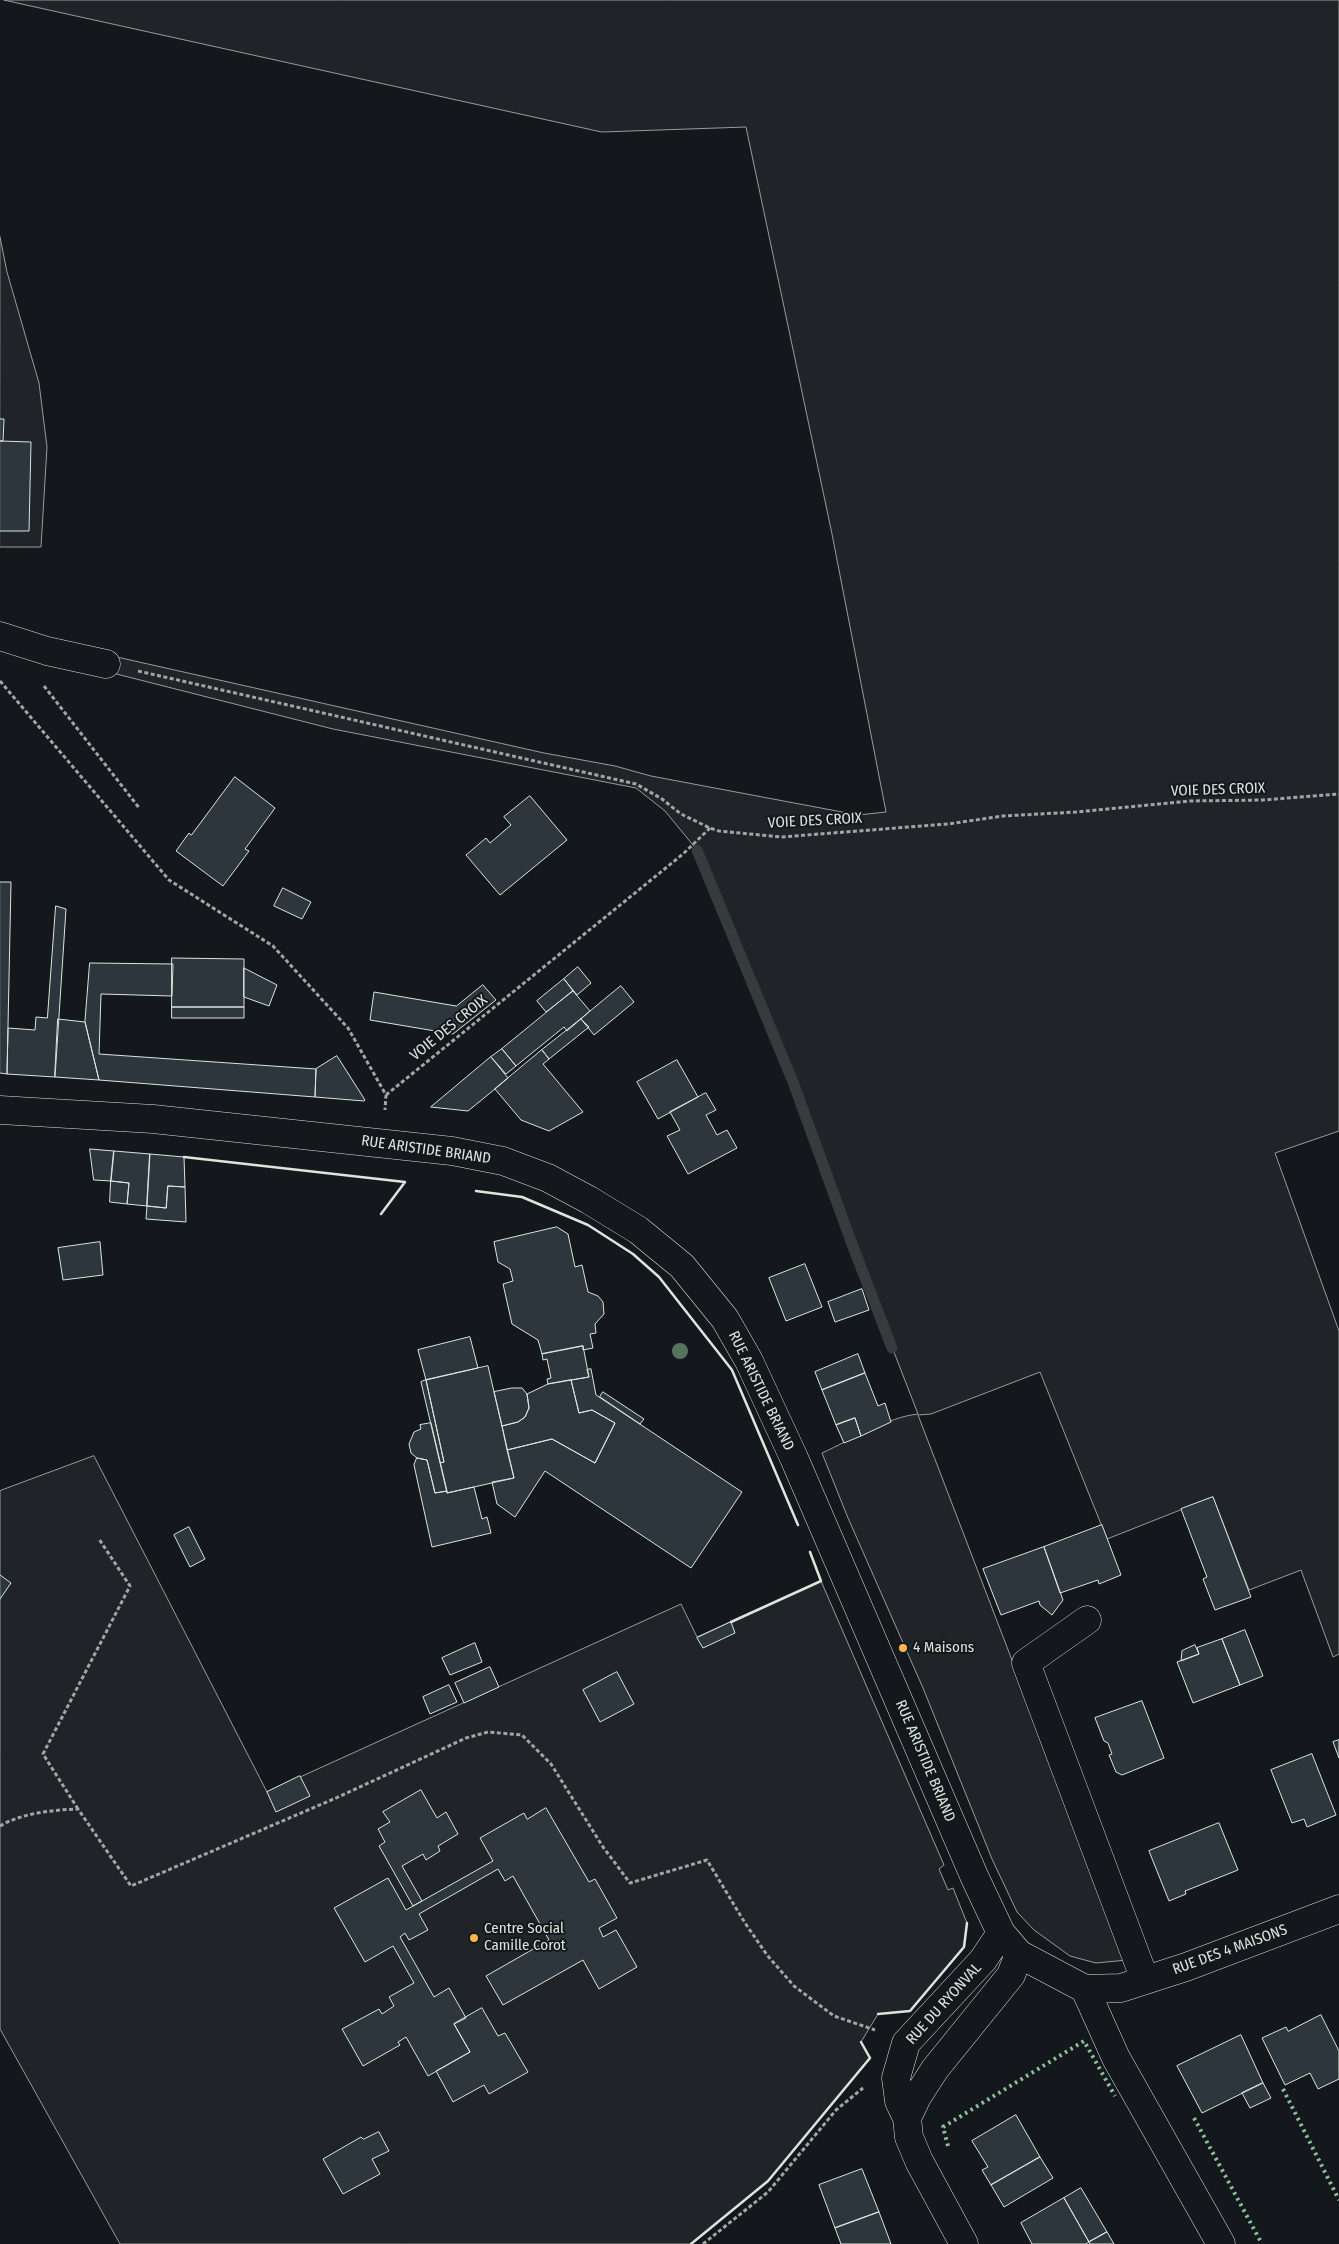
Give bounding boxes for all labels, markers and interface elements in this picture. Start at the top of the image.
street label: VOIE DES CROIX [1171,779,1265,801]
street label: VOIE DES CROIX [767,810,863,832]
street label: VOIE DES CROIX [407,991,491,1065]
street label: RUE ARISTIDE BRIAND [360,1132,492,1168]
street label: RUE ARISTIDE BRIAND [724,1328,798,1454]
place label: 4 Maisons [913,1639,974,1657]
marker: 4 Maisons [897,1642,909,1654]
street label: RUE ARISTIDE BRIAND [891,1697,959,1825]
place label: Centre Social Camille Corot [484,1920,566,1955]
street label: RUE DES 4 MAISONS [1170,1921,1290,1979]
marker: Centre Social Camille Corot [468,1932,480,1944]
street label: RUE DU RYONVAL [903,1959,985,2049]

